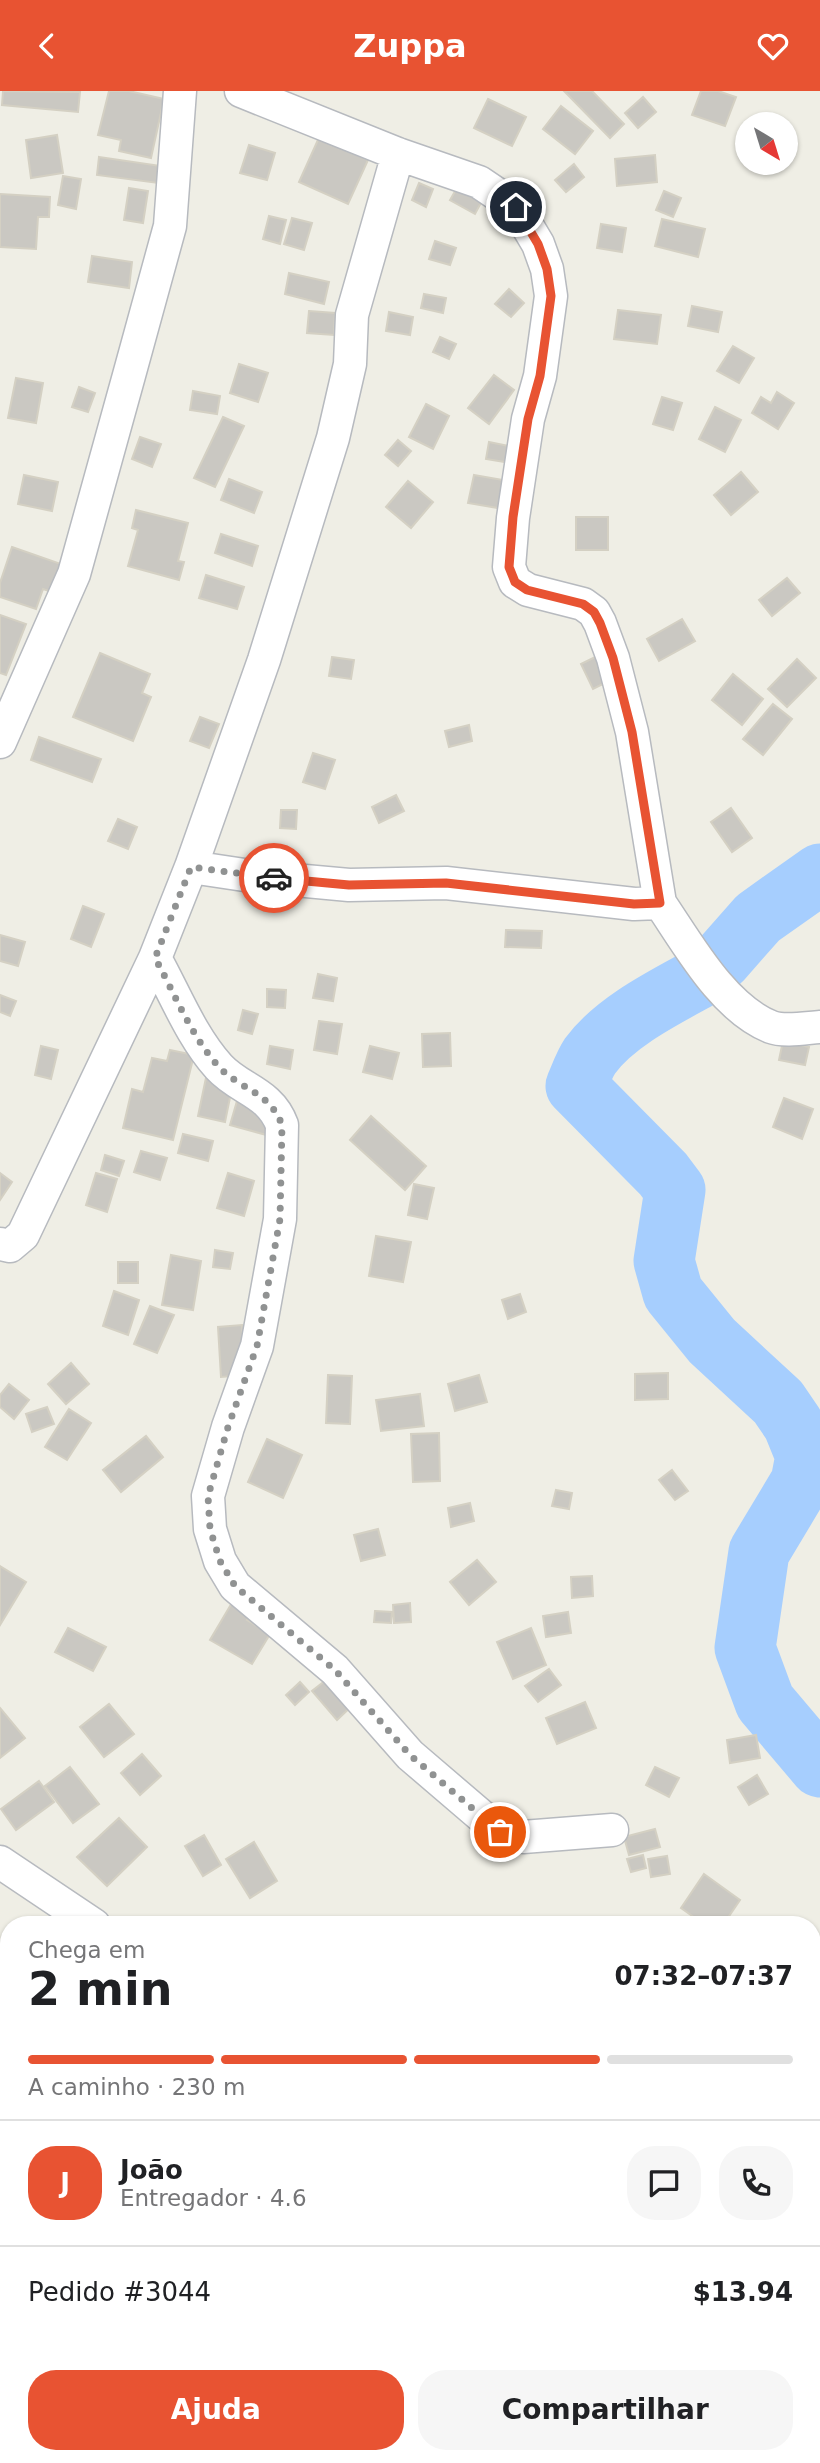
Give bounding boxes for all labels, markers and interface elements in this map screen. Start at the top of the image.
icon: back [28,27,66,65]
text: Zuppa [353,27,467,65]
icon: heart [754,27,792,65]
north arrow [735,112,798,175]
map controls [735,112,798,175]
pin [486,177,546,237]
icon: home [497,188,535,226]
courier [239,843,309,913]
icon: car [255,859,293,897]
pin [470,1802,530,1862]
icon: bag [481,1813,519,1851]
text: Chega em [28,1937,145,1963]
text: 07:32–07:37 [614,1961,793,1991]
text: 2 min [28,1962,172,2016]
text: A caminho · 230 m [28,2074,245,2100]
button: chat [627,2146,701,2220]
button: phone [719,2146,793,2220]
text: João [120,2155,183,2185]
text: J [60,2168,70,2198]
text: Entregador · 4.6 [120,2185,307,2211]
text: Pedido #3044 [28,2277,211,2307]
text: $13.94 [693,2277,793,2307]
button: Ajuda [28,2370,404,2450]
button: Compartilhar [418,2370,793,2450]

